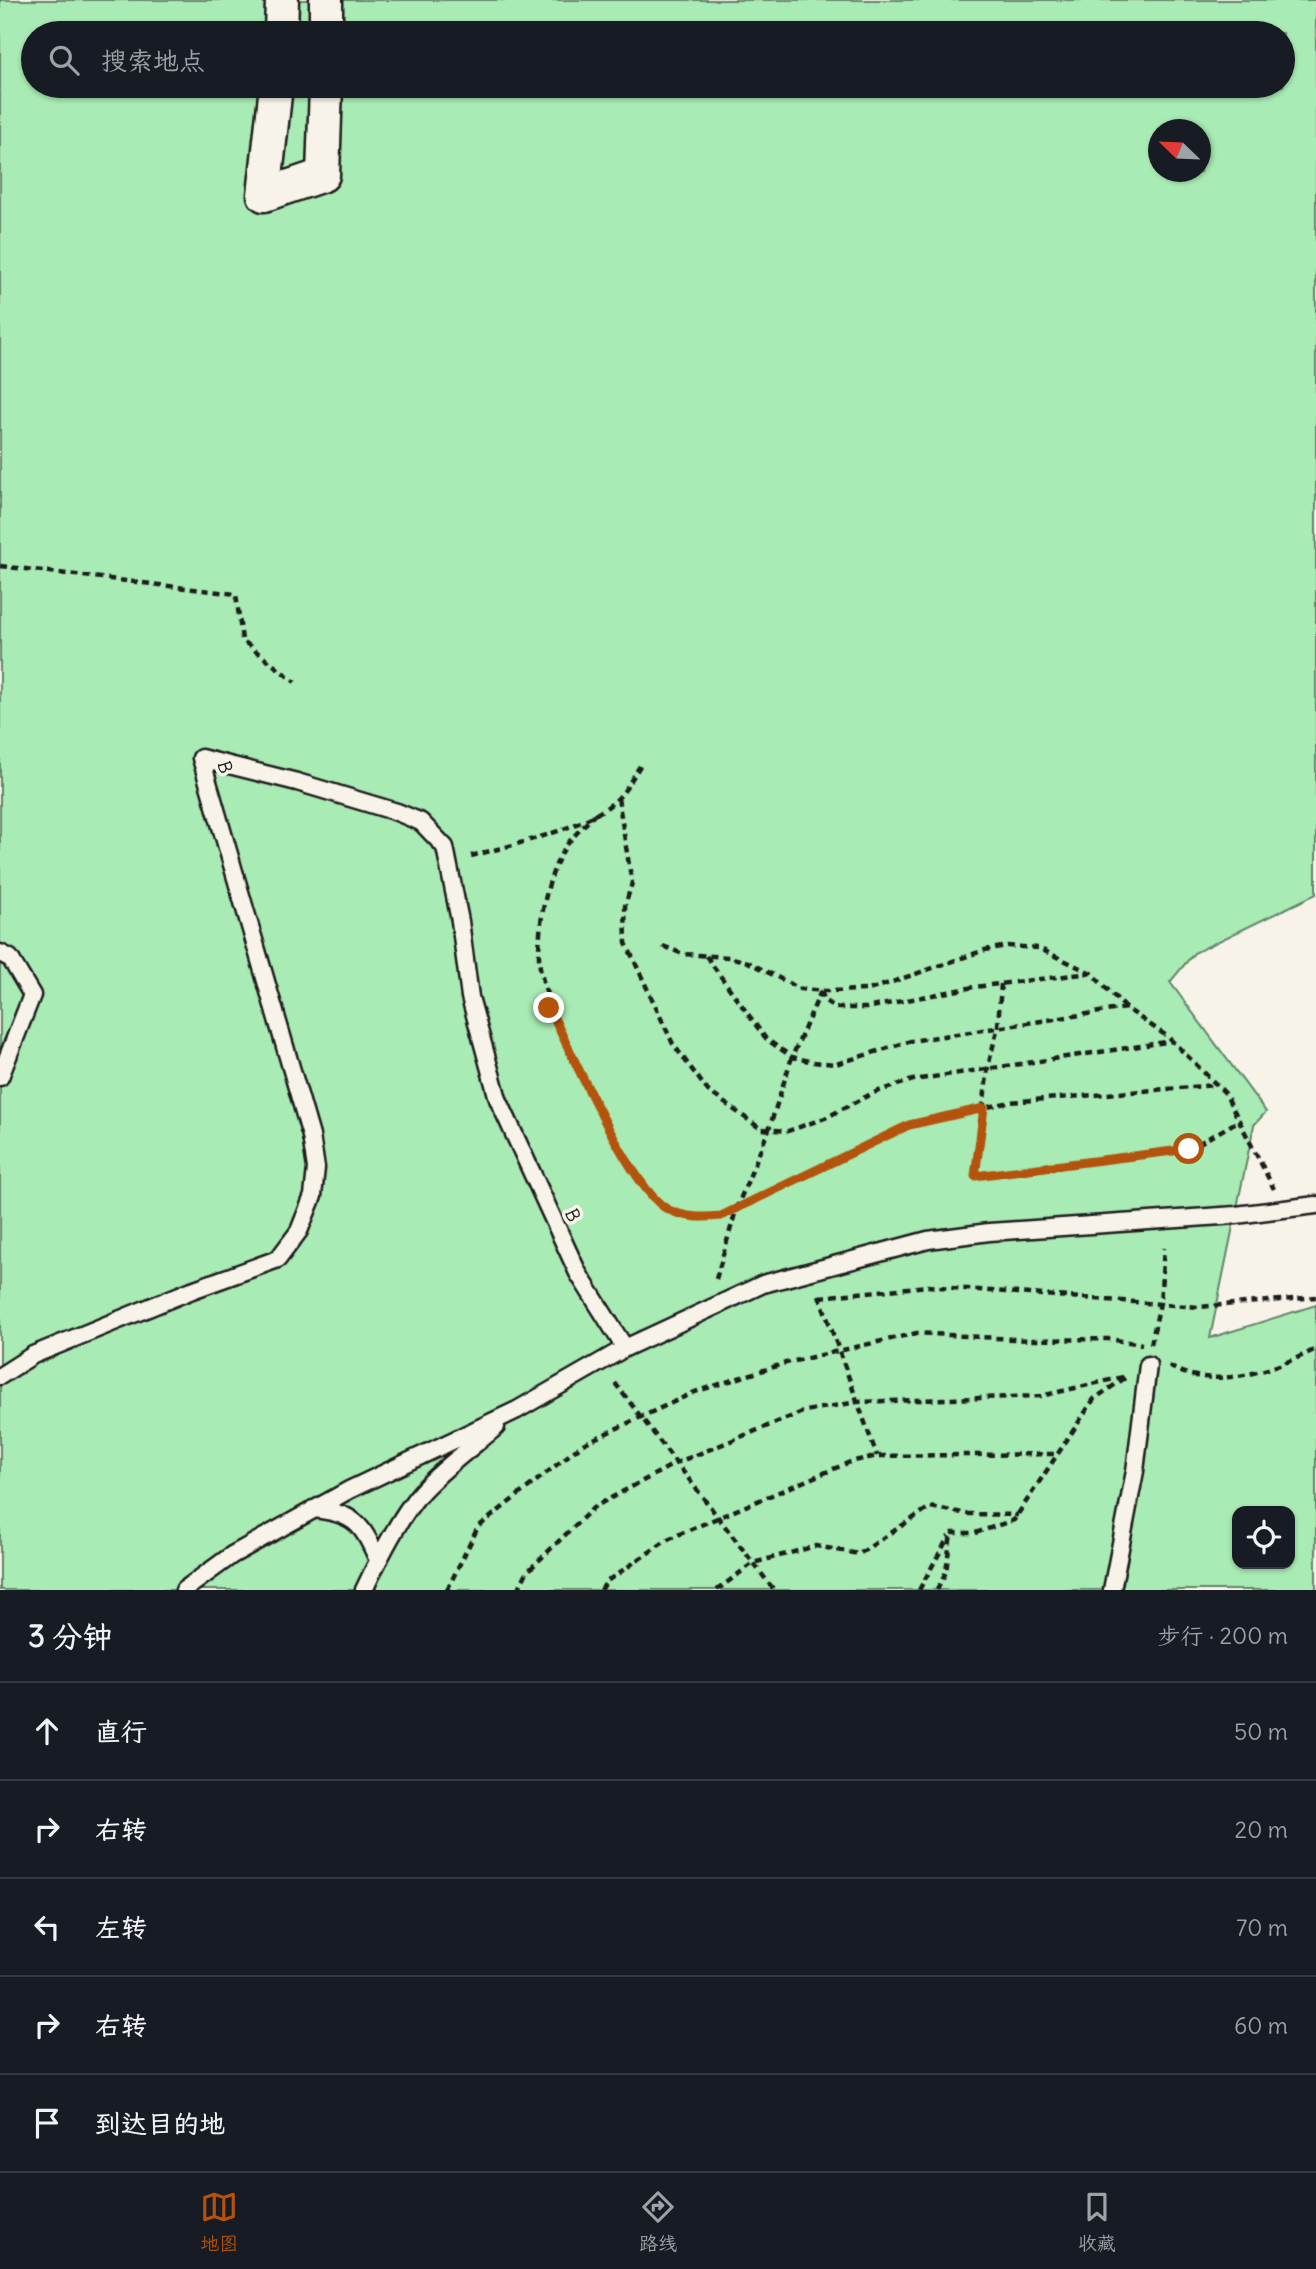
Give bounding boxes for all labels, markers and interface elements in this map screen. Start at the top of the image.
search box [21,21,1295,98]
icon: search [45,41,83,79]
text: 搜索地点 [101,44,205,77]
north arrow [1148,119,1211,182]
street label: B [212,758,238,776]
route end [533,992,564,1023]
route start [1173,1133,1204,1164]
street label: B [560,1205,586,1225]
map controls [1232,1506,1295,1569]
button: locate [1232,1506,1295,1569]
text: 3 分钟 [28,1617,112,1655]
text: 步行 · 200 m [1157,1621,1288,1650]
icon: ahead [28,1712,66,1750]
text: 直行 [95,1715,147,1748]
text: 50 m [1234,1717,1288,1746]
icon: right [28,1810,66,1848]
text: 右转 [95,1813,147,1846]
text: 20 m [1235,1815,1288,1844]
icon: left [28,1908,66,1946]
text: 左转 [95,1911,147,1944]
text: 70 m [1236,1913,1288,1942]
icon: right [28,2006,66,2044]
text: 右转 [95,2009,147,2042]
text: 60 m [1234,2011,1288,2040]
icon: arrive [28,2104,66,2142]
text: 到达目的地 [95,2107,225,2140]
tab: 地图 [200,2188,238,2255]
tab: 路线 [639,2188,677,2255]
tab: 收藏 [1078,2188,1116,2255]

